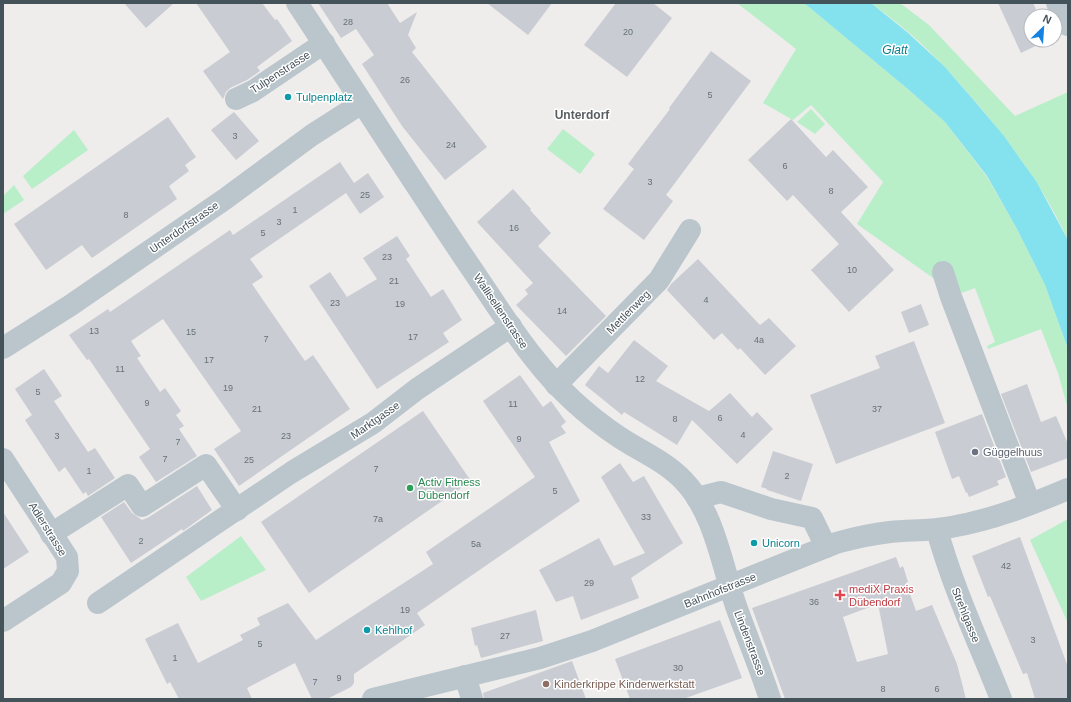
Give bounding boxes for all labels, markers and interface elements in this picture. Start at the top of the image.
north arrow [1023,8,1063,48]
text: N [1041,12,1053,26]
house number: 28 [343,17,353,27]
house number: 20 [623,27,633,37]
water label: Glatt [882,43,908,57]
street label: Tulpenstrasse [248,48,312,96]
house number: 26 [400,75,410,85]
house number: 5 [707,90,713,100]
place label: Tulpenplatz [296,91,352,103]
marker: Tulpenplatz [283,92,293,102]
district label: Unterdorf [555,108,610,122]
house number: 3 [232,131,238,141]
house number: 24 [446,140,456,150]
house number: 6 [782,161,788,171]
house number: 3 [647,177,653,187]
house number: 8 [828,186,834,196]
house number: 25 [360,190,370,200]
street label: Unterdorfstrasse [147,199,221,255]
house number: 1 [292,205,298,215]
house number: 8 [123,210,129,220]
house number: 3 [276,217,282,227]
house number: 16 [509,223,519,233]
house number: 5 [260,228,266,238]
house number: 23 [382,252,392,262]
house number: 10 [847,265,857,275]
street label: Wallisellenstrasse [472,271,530,351]
house number: 21 [389,276,399,286]
street label: Mettlenweg [604,288,652,336]
house number: 4 [703,295,709,305]
house number: 23 [330,298,340,308]
house number: 19 [395,299,405,309]
house number: 14 [557,306,567,316]
house number: 13 [89,326,99,336]
house number: 15 [186,327,196,337]
house number: 17 [408,332,418,342]
house number: 7 [263,334,269,344]
house number: 4a [754,335,764,345]
house number: 17 [204,355,214,365]
house number: 11 [115,364,125,374]
house number: 12 [635,374,645,384]
house number: 19 [223,383,233,393]
house number: 5 [35,387,41,397]
house number: 9 [144,398,150,408]
street label: Marktgasse [348,399,402,441]
house number: 11 [508,399,518,409]
house number: 21 [252,404,262,414]
house number: 37 [872,404,882,414]
house number: 6 [717,413,723,423]
house number: 8 [672,414,678,424]
house number: 4 [740,430,746,440]
house number: 3 [54,431,60,441]
house number: 23 [281,431,291,441]
house number: 9 [516,434,522,444]
house number: 7 [175,437,181,447]
place label: Güggelhuus [983,446,1043,458]
marker: Güggelhuus [970,447,980,457]
house number: 7 [162,454,168,464]
house number: 25 [244,455,254,465]
house number: 7 [373,464,379,474]
house number: 1 [86,466,92,476]
house number: 2 [784,471,790,481]
place label: Activ Fitness Dübendorf [418,476,481,501]
marker: Activ Fitness Dübendorf [405,483,415,493]
house number: 5 [552,486,558,496]
street label: Adlerstrasse [27,500,69,558]
house number: 33 [641,512,651,522]
house number: 7a [373,514,383,524]
house number: 2 [138,536,144,546]
place label: Unicorn [762,537,800,549]
marker: Unicorn [749,538,759,548]
house number: 5a [471,539,481,549]
house number: 42 [1001,561,1011,571]
street label: Bahnhofstrasse [682,570,758,610]
house number: 29 [584,578,594,588]
place label: mediX Praxis Dübendorf [849,583,914,608]
street label: Strehlgasse [950,586,982,644]
marker: mediX Praxis Dübendorf [834,589,846,601]
house number: 36 [809,597,819,607]
house number: 19 [400,605,410,615]
street label: Lindenstrasse [732,609,768,677]
place label: Kehlhof [375,624,413,636]
marker: Kehlhof [362,625,372,635]
house number: 27 [500,631,510,641]
house number: 3 [1030,635,1036,645]
house number: 5 [257,639,263,649]
house number: 1 [172,653,178,663]
house number: 30 [673,663,683,673]
house number: 9 [336,673,342,683]
house number: 7 [312,677,318,687]
place label: Kinderkrippe Kinderwerkstatt [554,678,695,690]
marker: Kinderkrippe Kinderwerkstatt [541,679,551,689]
house number: 8 [880,684,886,694]
house number: 6 [934,684,940,694]

